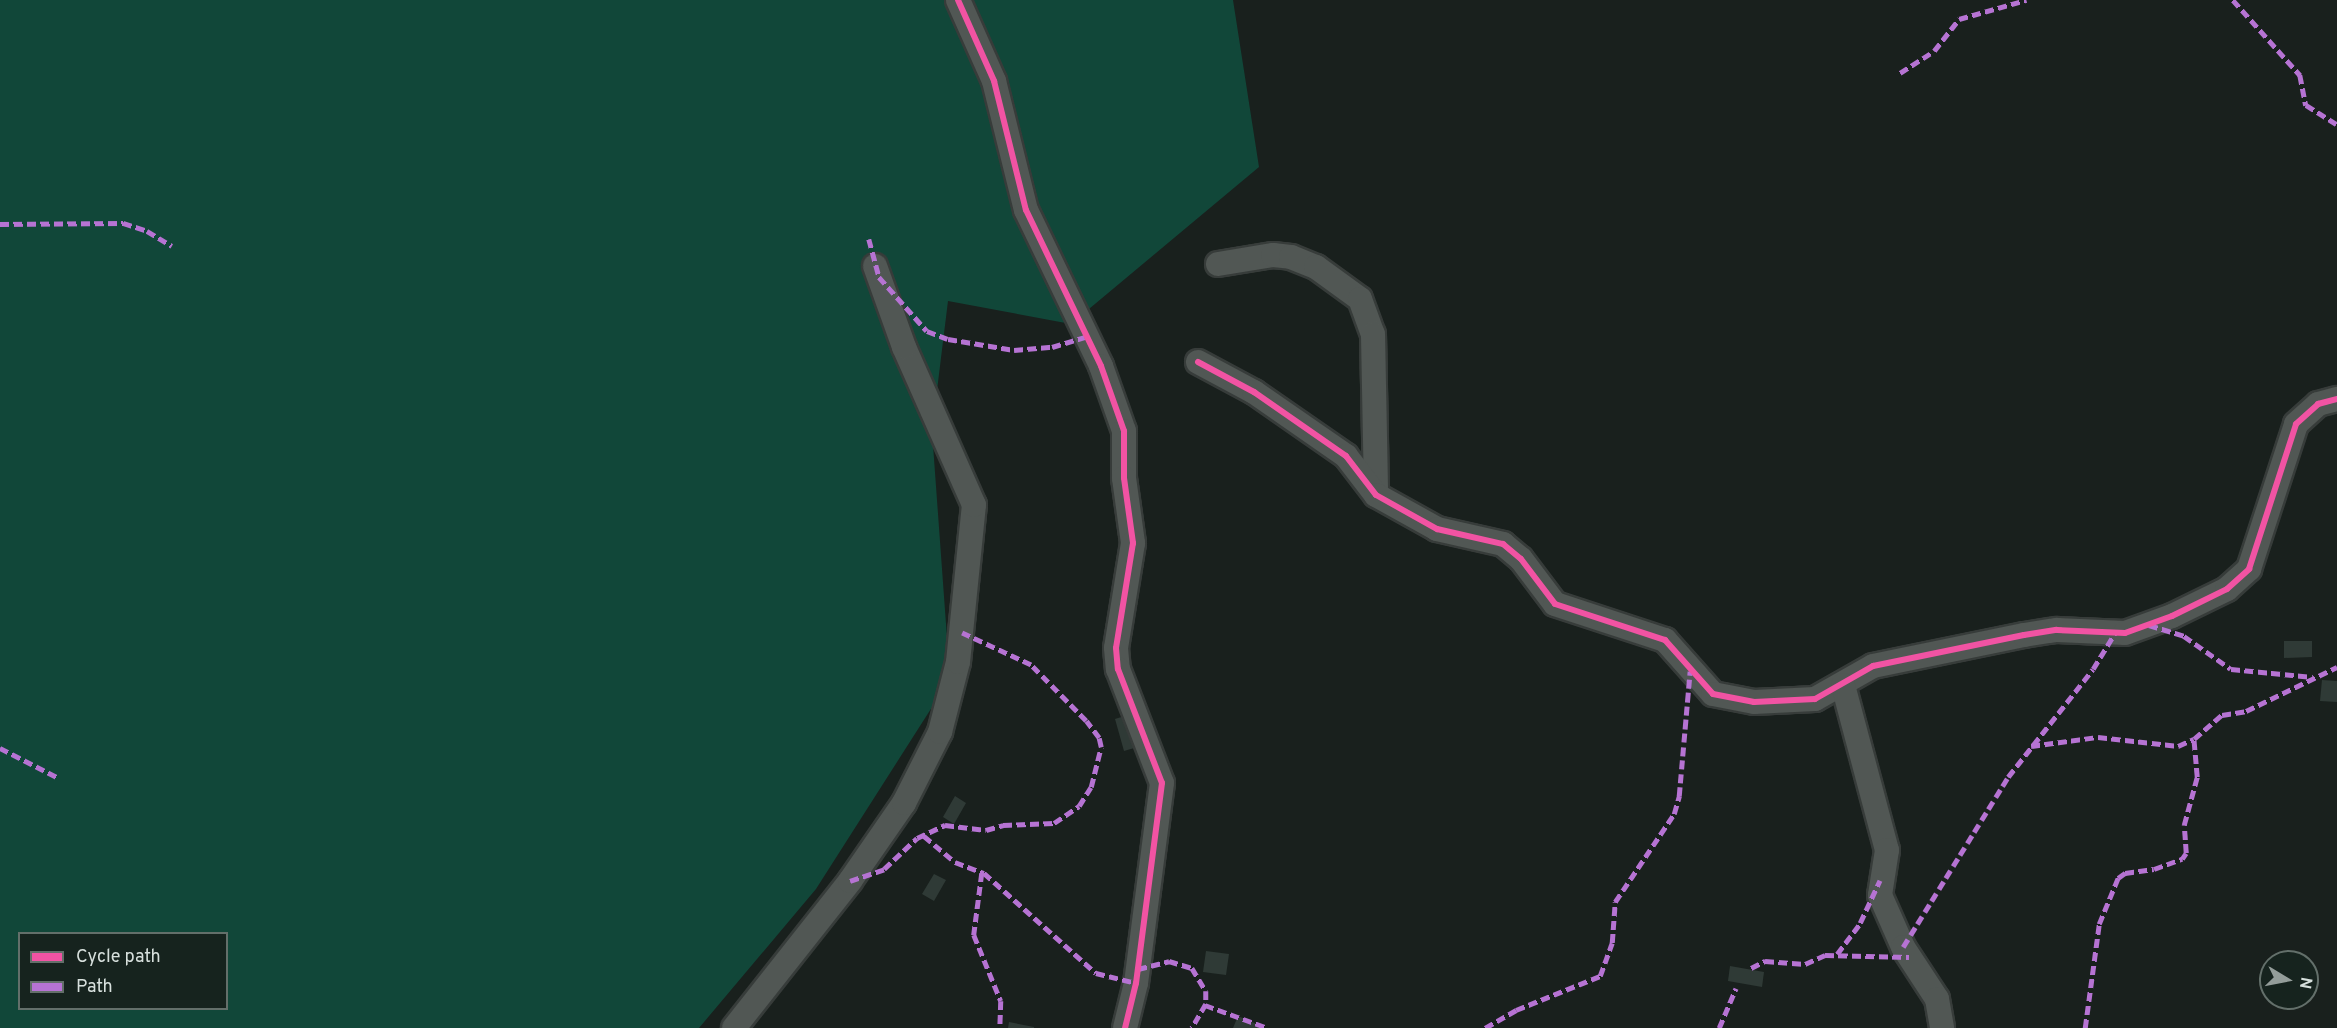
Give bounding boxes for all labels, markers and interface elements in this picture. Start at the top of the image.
legend [18,932,228,1010]
text: Cycle path [76,946,161,969]
north arrow [2259,950,2319,1010]
text: N [2294,975,2316,990]
text: Path [76,976,113,999]

